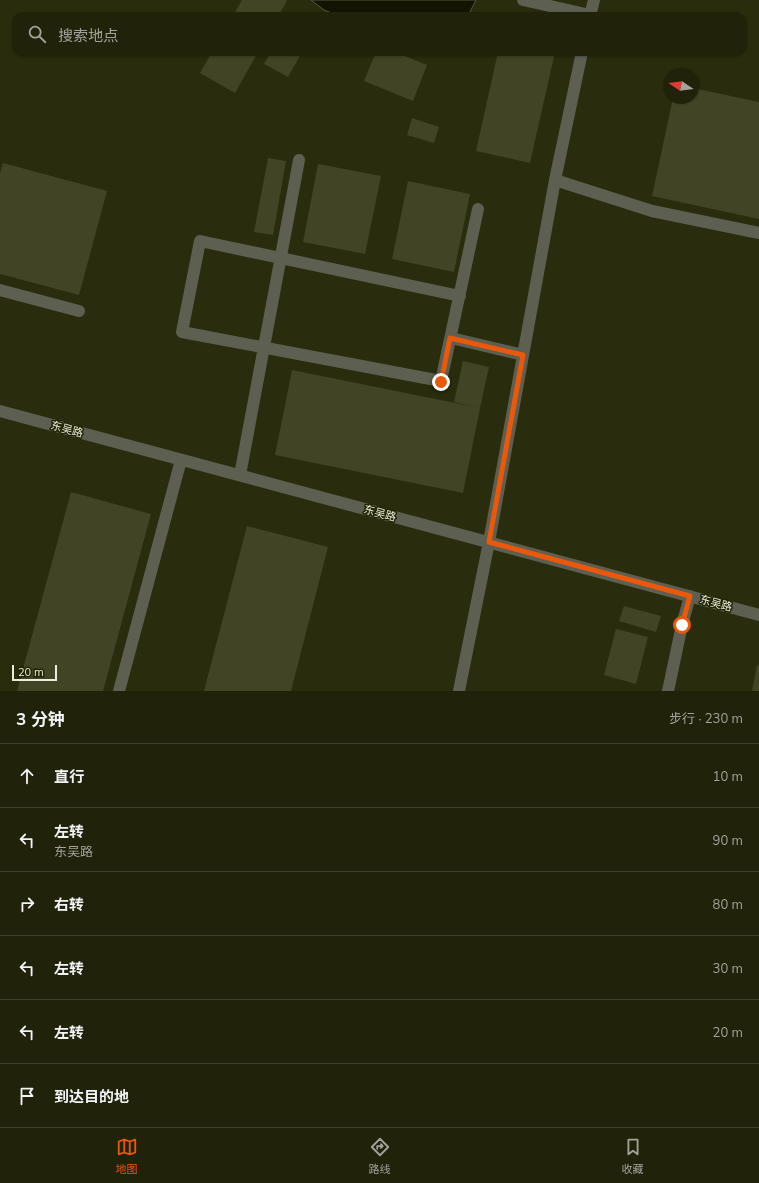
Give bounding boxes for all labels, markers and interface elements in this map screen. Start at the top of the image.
search box [12,12,747,56]
icon: search [26,23,48,45]
text: 搜索地点 [58,26,118,45]
north arrow [663,68,699,104]
route end [432,373,450,391]
street label: 东吴路 [49,418,85,440]
street label: 东吴路 [362,502,398,524]
street label: 东吴路 [698,592,734,614]
route start [673,616,691,634]
scale bar [12,663,57,682]
text: 20 m [18,665,44,679]
text: 3 分钟 [16,708,65,729]
text: 步行 · 230 m [669,710,743,726]
icon: ahead [16,765,38,787]
text: 直行 [54,767,84,786]
text: 10 m [713,768,743,784]
text: 左转 [54,822,84,841]
icon: left [16,829,38,851]
text: 90 m [713,832,743,848]
text: 东吴路 [54,843,93,859]
icon: right [16,893,38,915]
text: 右转 [54,895,84,914]
text: 80 m [713,896,743,912]
icon: left [16,957,38,979]
text: 左转 [54,959,84,978]
text: 30 m [713,960,743,976]
icon: left [16,1021,38,1043]
text: 左转 [54,1023,84,1042]
text: 20 m [713,1024,743,1040]
icon: arrive [16,1085,38,1107]
text: 到达目的地 [54,1087,129,1106]
tab: 地图 [116,1136,138,1176]
tab: 路线 [369,1136,391,1176]
tab: 收藏 [622,1136,644,1176]

